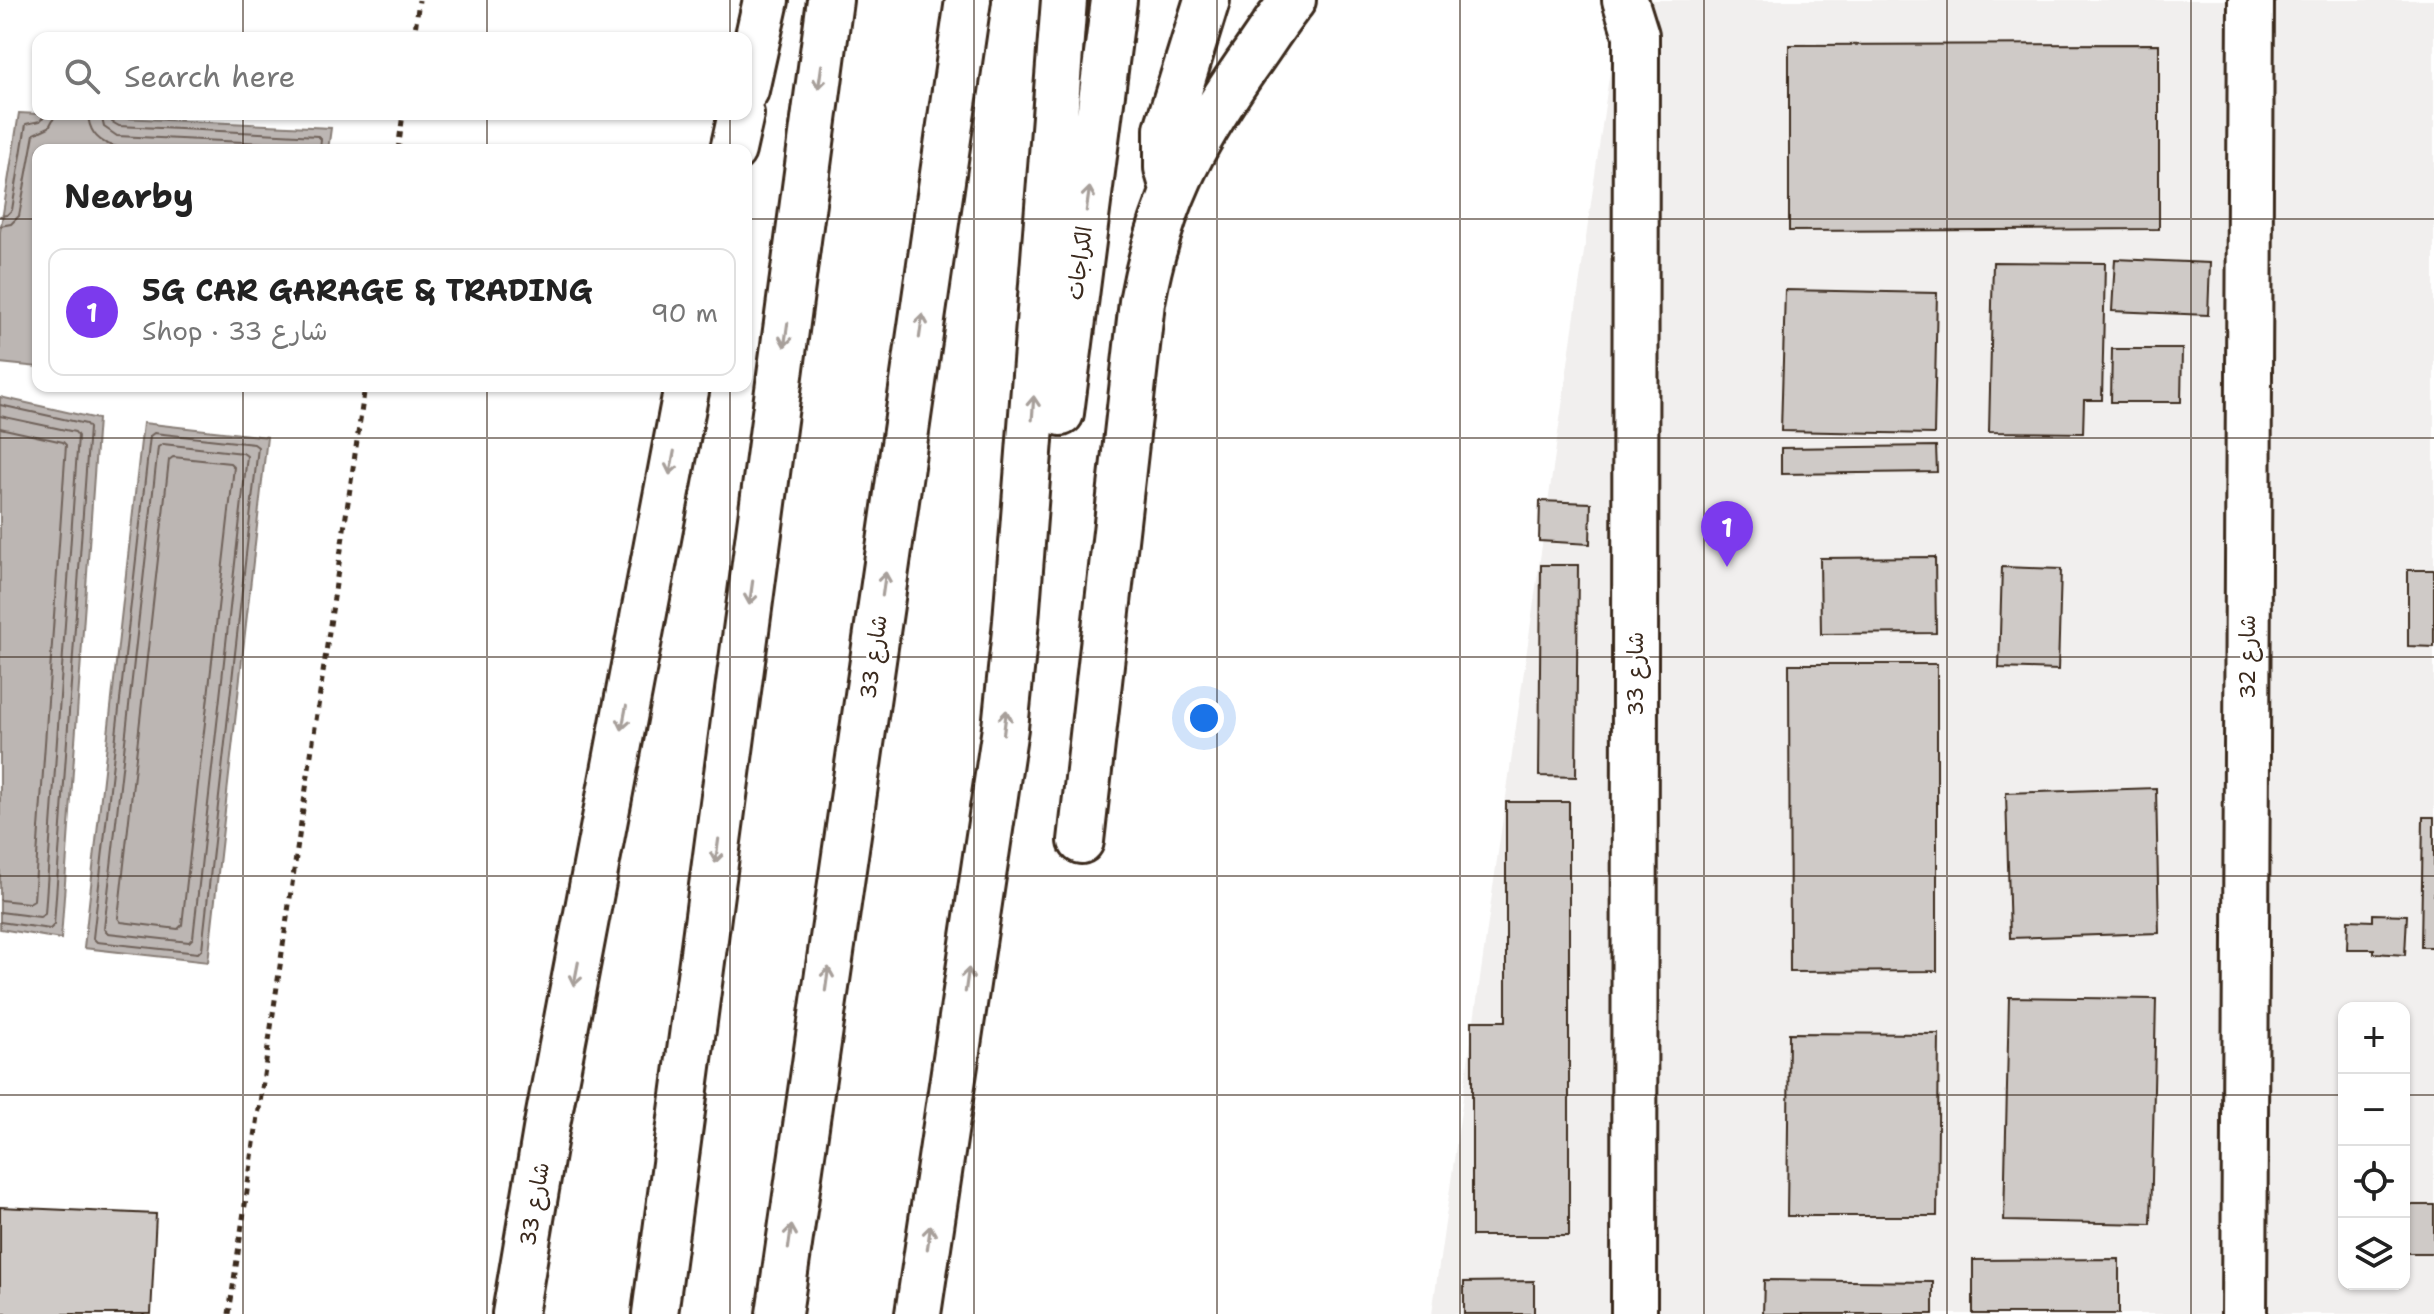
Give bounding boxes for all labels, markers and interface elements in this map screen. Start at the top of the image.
search box [32,32,752,120]
icon: search [60,54,104,98]
text: Search here [124,56,295,97]
one-way arrow [812,64,827,89]
text: Nearby [64,173,194,219]
one-way arrow [1081,187,1096,213]
street label: الكراجات [1060,224,1099,302]
text: 5G CAR GARAGE & TRADING [142,270,593,311]
text: 1 [86,295,98,330]
text: 90 m [651,295,718,330]
text: Shop · شارع 33 [142,313,328,348]
one-way arrow [914,314,929,339]
one-way arrow [778,322,793,347]
one-way arrow [1026,395,1041,422]
one-way arrow [664,449,679,475]
pin: 1 [1701,501,1753,567]
one-way arrow [877,571,892,597]
one-way arrow [744,579,759,606]
street label: شارع 33 [853,613,895,701]
street label: شارع 32 [2233,615,2263,699]
street label: شارع 33 [1621,632,1651,716]
your location [1184,698,1224,738]
one-way arrow [616,705,631,730]
one-way arrow [998,710,1013,736]
one-way arrow [709,837,724,863]
one-way arrow [568,960,583,986]
one-way arrow [820,967,835,993]
one-way arrow [960,968,975,993]
map controls [2338,1002,2410,1290]
button: + [2338,1002,2410,1074]
button: − [2338,1074,2410,1146]
button: locate [2338,1146,2410,1218]
street label: شارع 33 [513,1160,557,1248]
button: layers [2338,1218,2410,1290]
one-way arrow [783,1225,798,1250]
one-way arrow [922,1225,937,1250]

